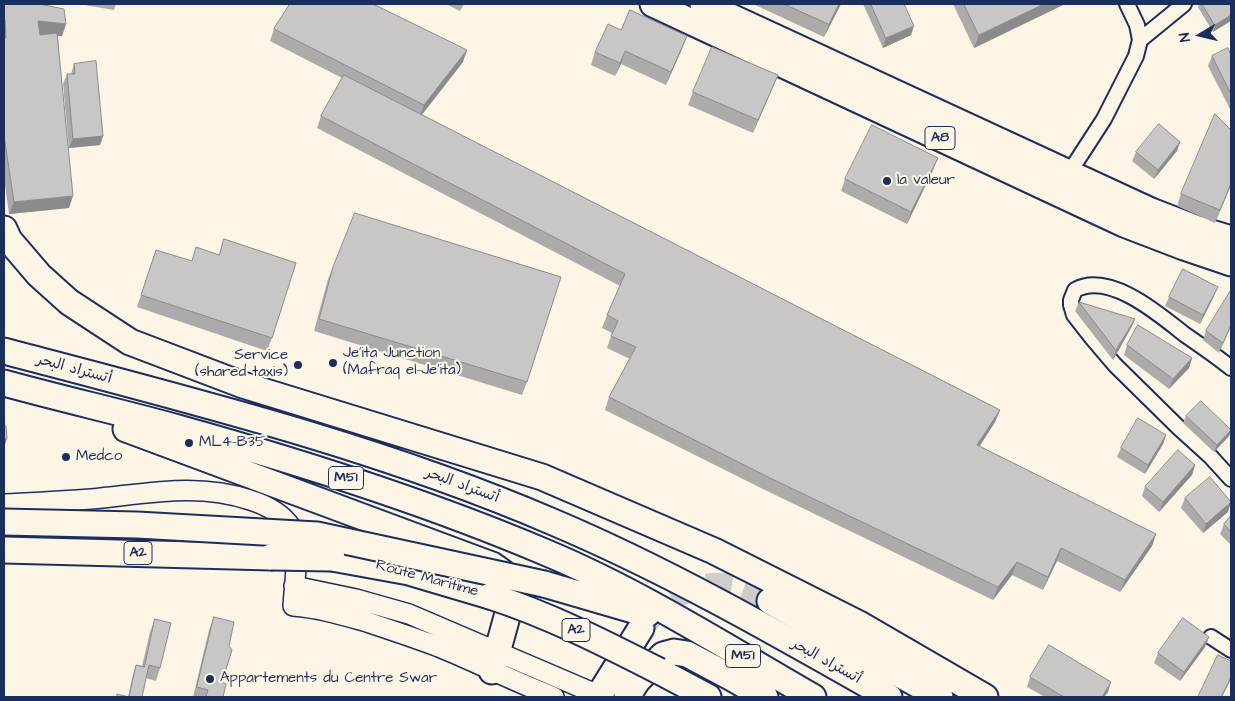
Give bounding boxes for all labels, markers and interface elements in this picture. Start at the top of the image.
north arrow [1175,10,1225,60]
text: N [1175,31,1196,43]
road number: A8 [925,126,955,150]
place label: la valeur [897,172,955,190]
marker: la valeur [881,175,893,187]
place label: Je'ita Junction (Mafraq el-Je'ita) [343,345,461,380]
place label: Service (shared taxis) [195,347,288,382]
street label: أتستراد البحر [34,351,114,389]
marker: Je'ita Junction (Mafraq el-Je'ita) [327,357,339,369]
marker: Service (shared taxis) [292,359,304,371]
place label: ML4-B35 [199,434,266,452]
marker: ML4-B35 [183,437,195,449]
place label: Medco [76,448,122,466]
marker: Medco [60,451,72,463]
street label: أتستراد البحر [423,464,501,508]
road number: M51 [328,466,364,489]
road number: A2 [124,542,152,564]
street label: Route Maritime [374,557,480,601]
road number: A2 [562,618,590,642]
street label: أتستراد البحر [788,635,864,689]
road number: M51 [726,644,760,668]
place label: Appartements du Centre Swar [220,670,437,688]
marker: Appartements du Centre Swar [204,673,216,685]

